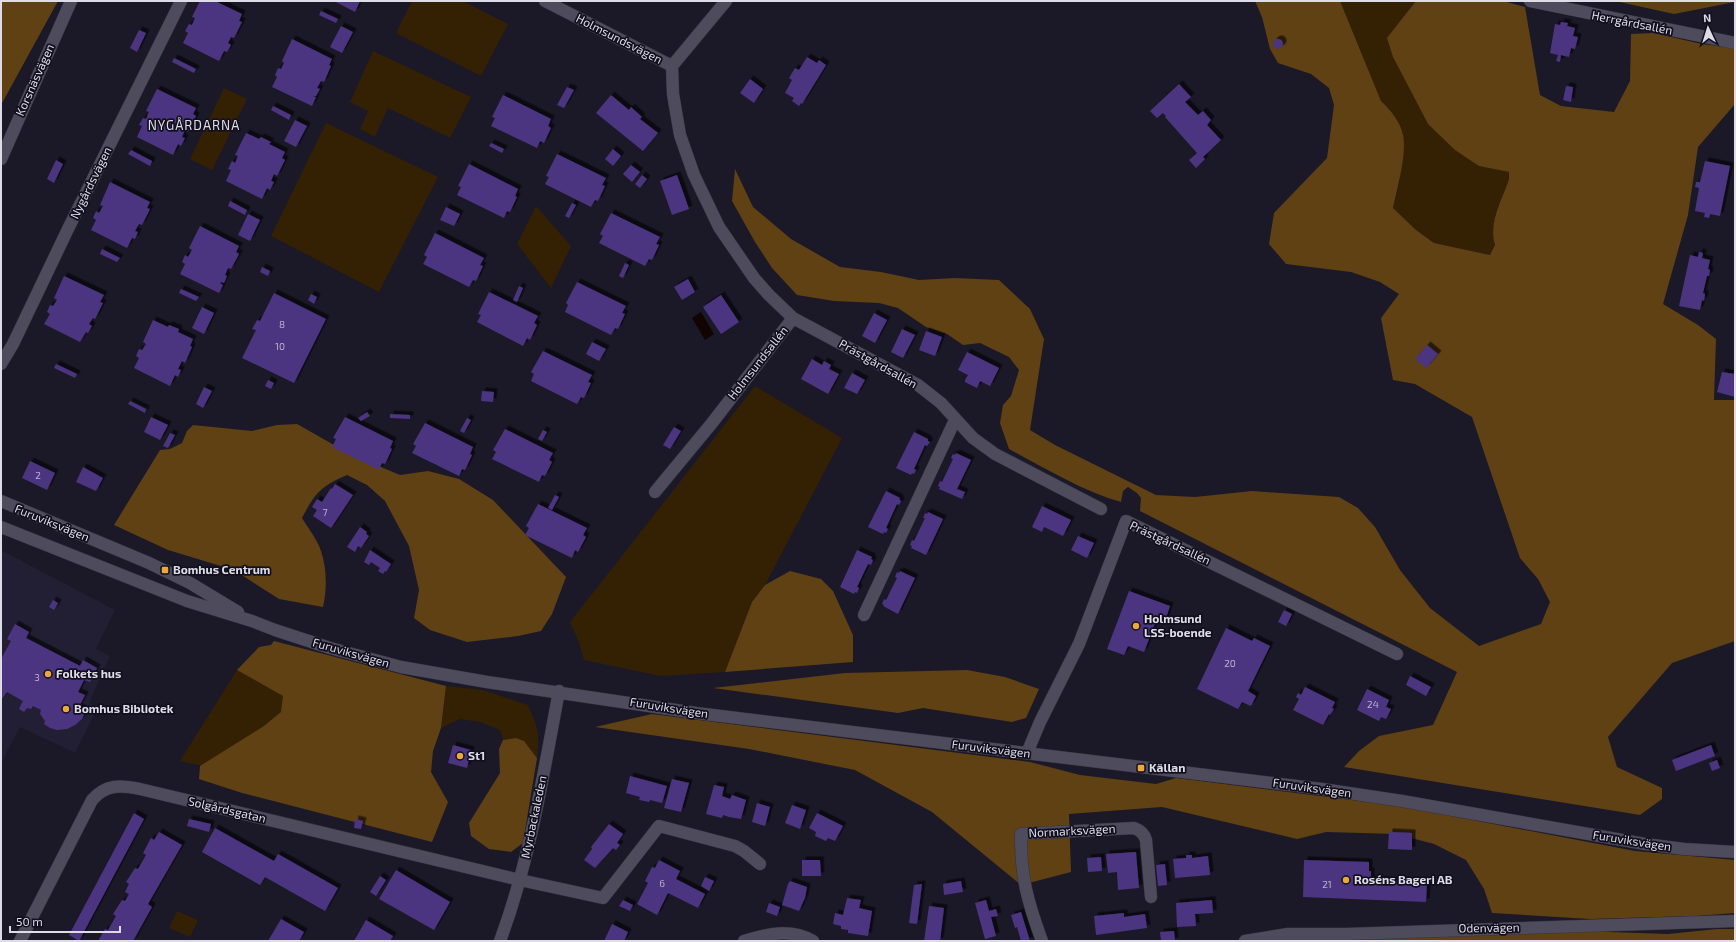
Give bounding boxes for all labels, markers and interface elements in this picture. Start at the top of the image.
street label: Herrgårdsallén [1591,7,1674,37]
north arrow [1688,8,1728,48]
street label: Holmsundsvägen [574,10,665,66]
text: N [1703,11,1712,24]
street label: Korsnäsvägen [12,41,56,118]
district label: NYGÅRDARNA [148,117,240,133]
street label: Nygårdsvägen [67,144,114,221]
house number: 8 [279,318,285,330]
street label: Holmsundsallén [724,323,790,402]
street label: Prästgårdsallén [837,336,920,390]
house number: 10 [275,340,285,352]
house number: 2 [35,469,41,481]
street label: Furuviksvägen [13,501,92,543]
house number: 7 [322,506,328,518]
street label: Prästgårdsallén [1128,517,1213,567]
place label: Bomhus Centrum [173,562,270,576]
marker: Bomhus Centrum [160,565,170,575]
place label: Holmsund LSS-boende [1144,611,1212,639]
marker: Holmsund LSS-boende [1131,621,1141,631]
street label: Furuviksvägen [311,634,391,670]
house number: 20 [1224,657,1236,669]
place label: Folkets hus [56,666,121,680]
marker: Folkets hus [43,669,53,679]
house number: 3 [34,671,40,683]
street label: Furuviksvägen [629,694,709,720]
house number: 24 [1367,698,1379,710]
place label: Bomhus Bibliotek [74,701,174,715]
marker: Bomhus Bibliotek [61,704,71,714]
street label: Furuviksvägen [951,736,1031,760]
place label: St1 [468,748,485,762]
marker: St1 [455,751,465,761]
place label: Källan [1149,760,1185,774]
marker: Källan [1136,763,1146,773]
street label: Myrbackaleden [517,774,549,859]
street label: Furuviksvägen [1272,775,1352,799]
street label: Solgårdsgatan [187,793,267,825]
street label: Normarksvägen [1028,821,1116,839]
street label: Furuviksvägen [1592,827,1672,853]
place label: Roséns Bageri AB [1354,872,1453,886]
marker: Roséns Bageri AB [1341,875,1351,885]
house number: 6 [659,877,665,889]
house number: 21 [1322,878,1332,890]
scale bar [10,908,120,934]
text: 50 m [16,914,43,928]
street label: Odenvägen [1458,919,1520,935]

